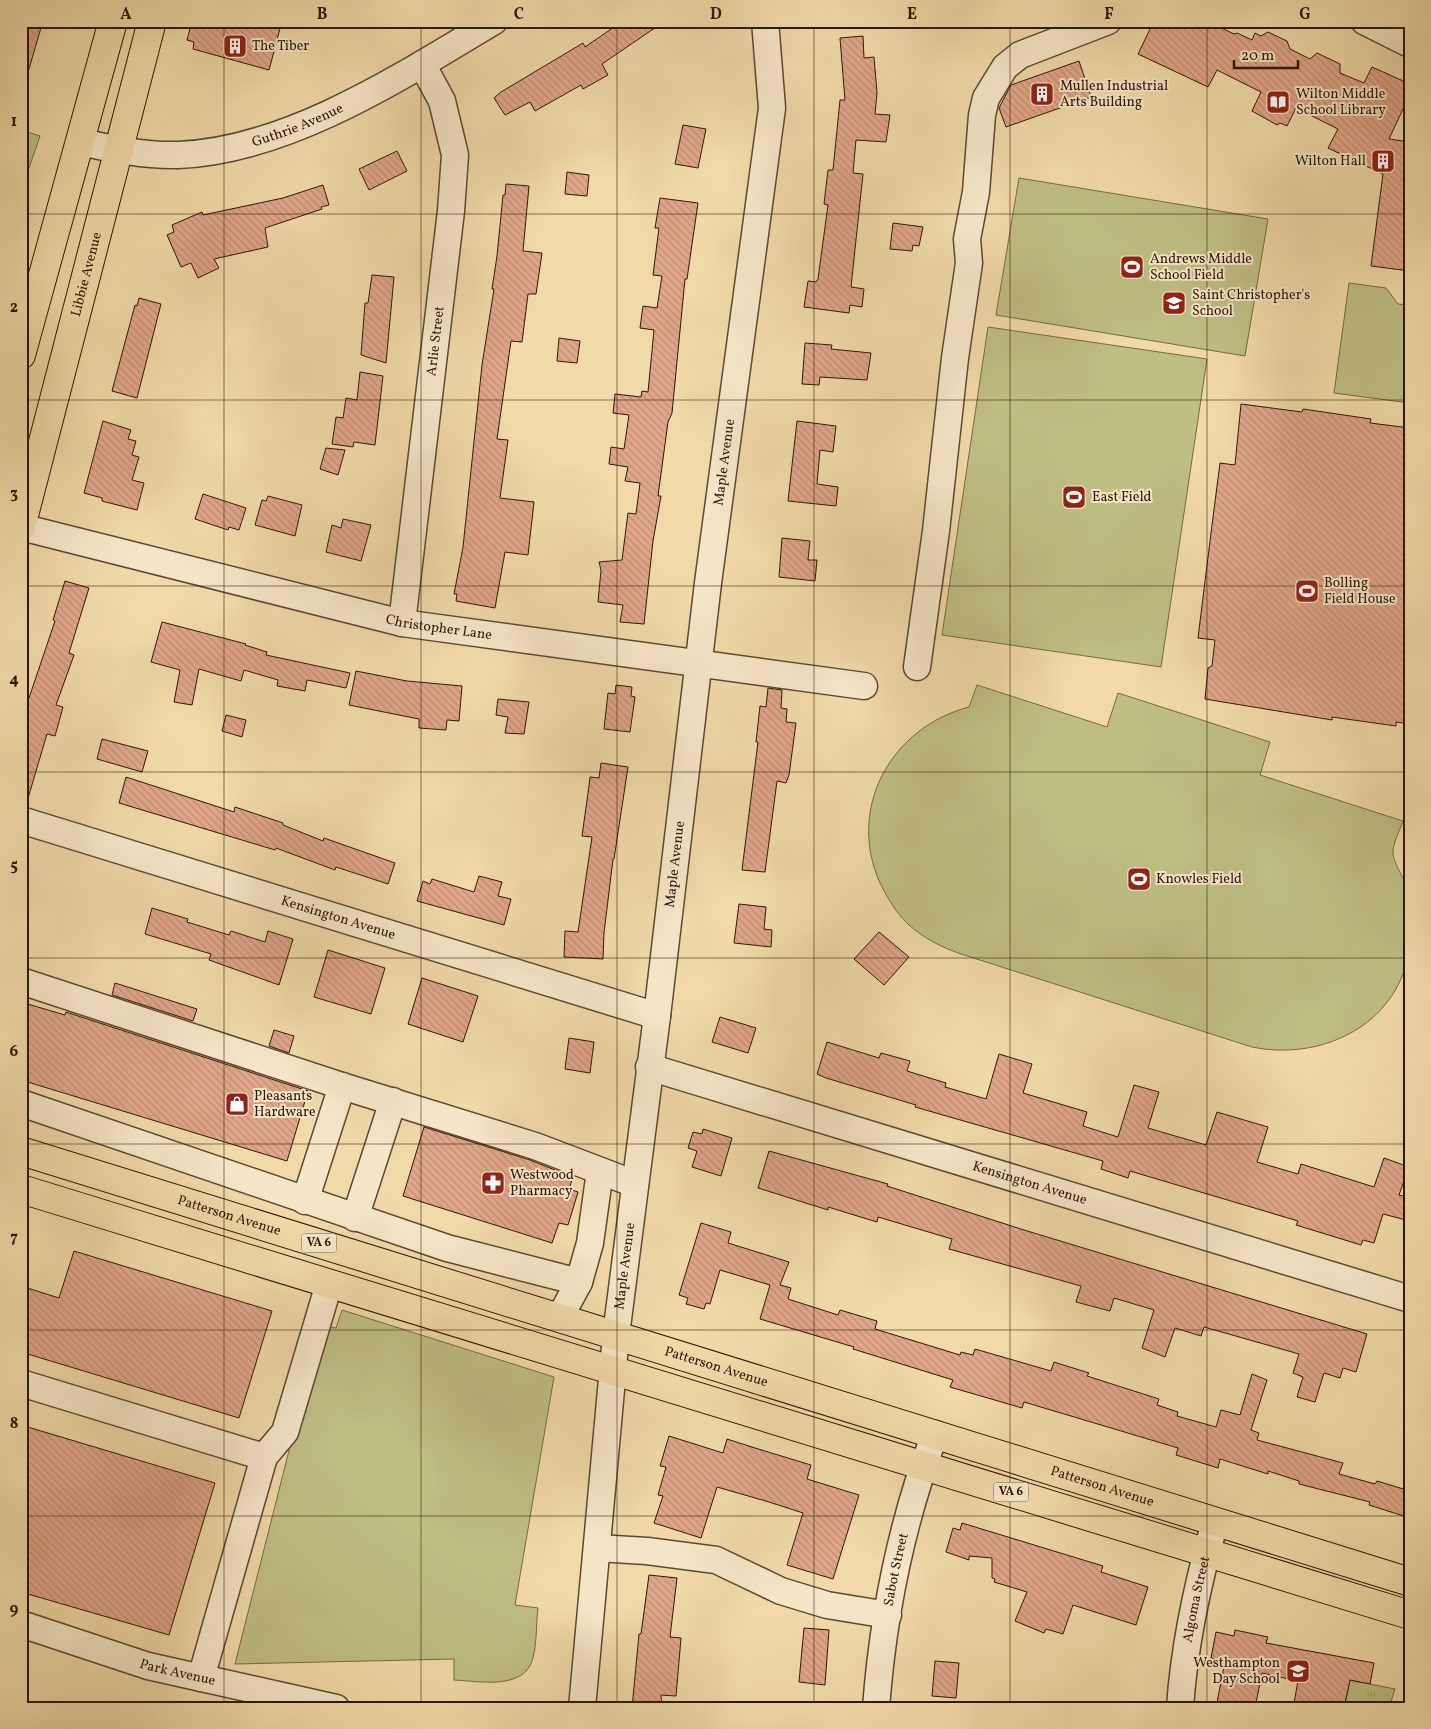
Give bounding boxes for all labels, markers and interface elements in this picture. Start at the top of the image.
text: A [120,4,132,26]
text: B [317,4,328,26]
text: C [514,4,524,26]
text: D [710,4,722,26]
text: E [907,4,917,26]
text: F [1104,4,1114,26]
text: G [1299,4,1311,26]
building icon: The Tiber [222,33,248,59]
place label: The Tiber [252,37,309,56]
scale bar [1234,38,1297,70]
text: 20 m [1241,46,1274,67]
place label: Mullen Industrial Arts Building [1060,77,1168,112]
building icon: Mullen Industrial Arts Building [1029,81,1055,107]
place label: Wilton Middle School Library [1296,85,1386,120]
library icon: Wilton Middle School Library [1265,89,1291,115]
street label: Guthrie Avenue [250,99,347,152]
text: 1 [11,111,17,133]
building icon: Wilton Hall [1370,148,1396,174]
place label: Wilton Hall [1295,152,1366,171]
street label: Libbie Avenue [66,230,107,319]
place label: Andrews Middle School Field [1150,250,1252,285]
sports icon: Andrews Middle School Field [1119,254,1145,280]
place label: Saint Christopher's School [1192,286,1310,321]
school or university icon: Saint Christopher's School [1161,290,1187,316]
text: 2 [10,297,18,319]
street label: Arlie Street [422,305,449,377]
street label: Maple Avenue [709,417,740,507]
text: 3 [10,483,18,505]
sports icon: East Field [1061,484,1087,510]
place label: East Field [1092,488,1152,507]
place label: Bolling Field House [1324,574,1396,609]
sports icon: Bolling Field House [1294,578,1320,604]
street label: Christopher Lane [384,610,494,645]
text: 4 [9,669,19,691]
street label: Maple Avenue [660,819,689,909]
text: 5 [10,855,18,877]
sports icon: Knowles Field [1126,866,1152,892]
place label: Knowles Field [1156,870,1242,889]
street label: Kensington Avenue [279,891,398,944]
text: 6 [10,1041,19,1063]
place label: Pleasants Hardware [254,1087,316,1122]
shop icon: Pleasants Hardware [224,1091,250,1117]
street label: Kensington Avenue [970,1157,1090,1210]
place label: Westwood Pharmacy [510,1166,574,1201]
pharmacy icon: Westwood Pharmacy [480,1170,506,1196]
street label: Patterson Avenue [175,1191,284,1241]
street label: Maple Avenue [610,1221,640,1311]
text: 7 [10,1227,18,1249]
road number: VA 6 [302,1234,336,1252]
street label: Patterson Avenue [662,1342,771,1392]
text: 8 [10,1413,18,1435]
street label: Patterson Avenue [1048,1461,1157,1512]
road number: VA 6 [994,1482,1028,1501]
street label: Sabot Street [879,1531,913,1608]
street label: Algoma Street [1178,1554,1215,1644]
text: 9 [10,1599,19,1621]
street label: Park Avenue [137,1654,218,1690]
place label: Westhampton Day School [1193,1654,1280,1689]
school or university icon: Westhampton Day School [1285,1658,1311,1684]

